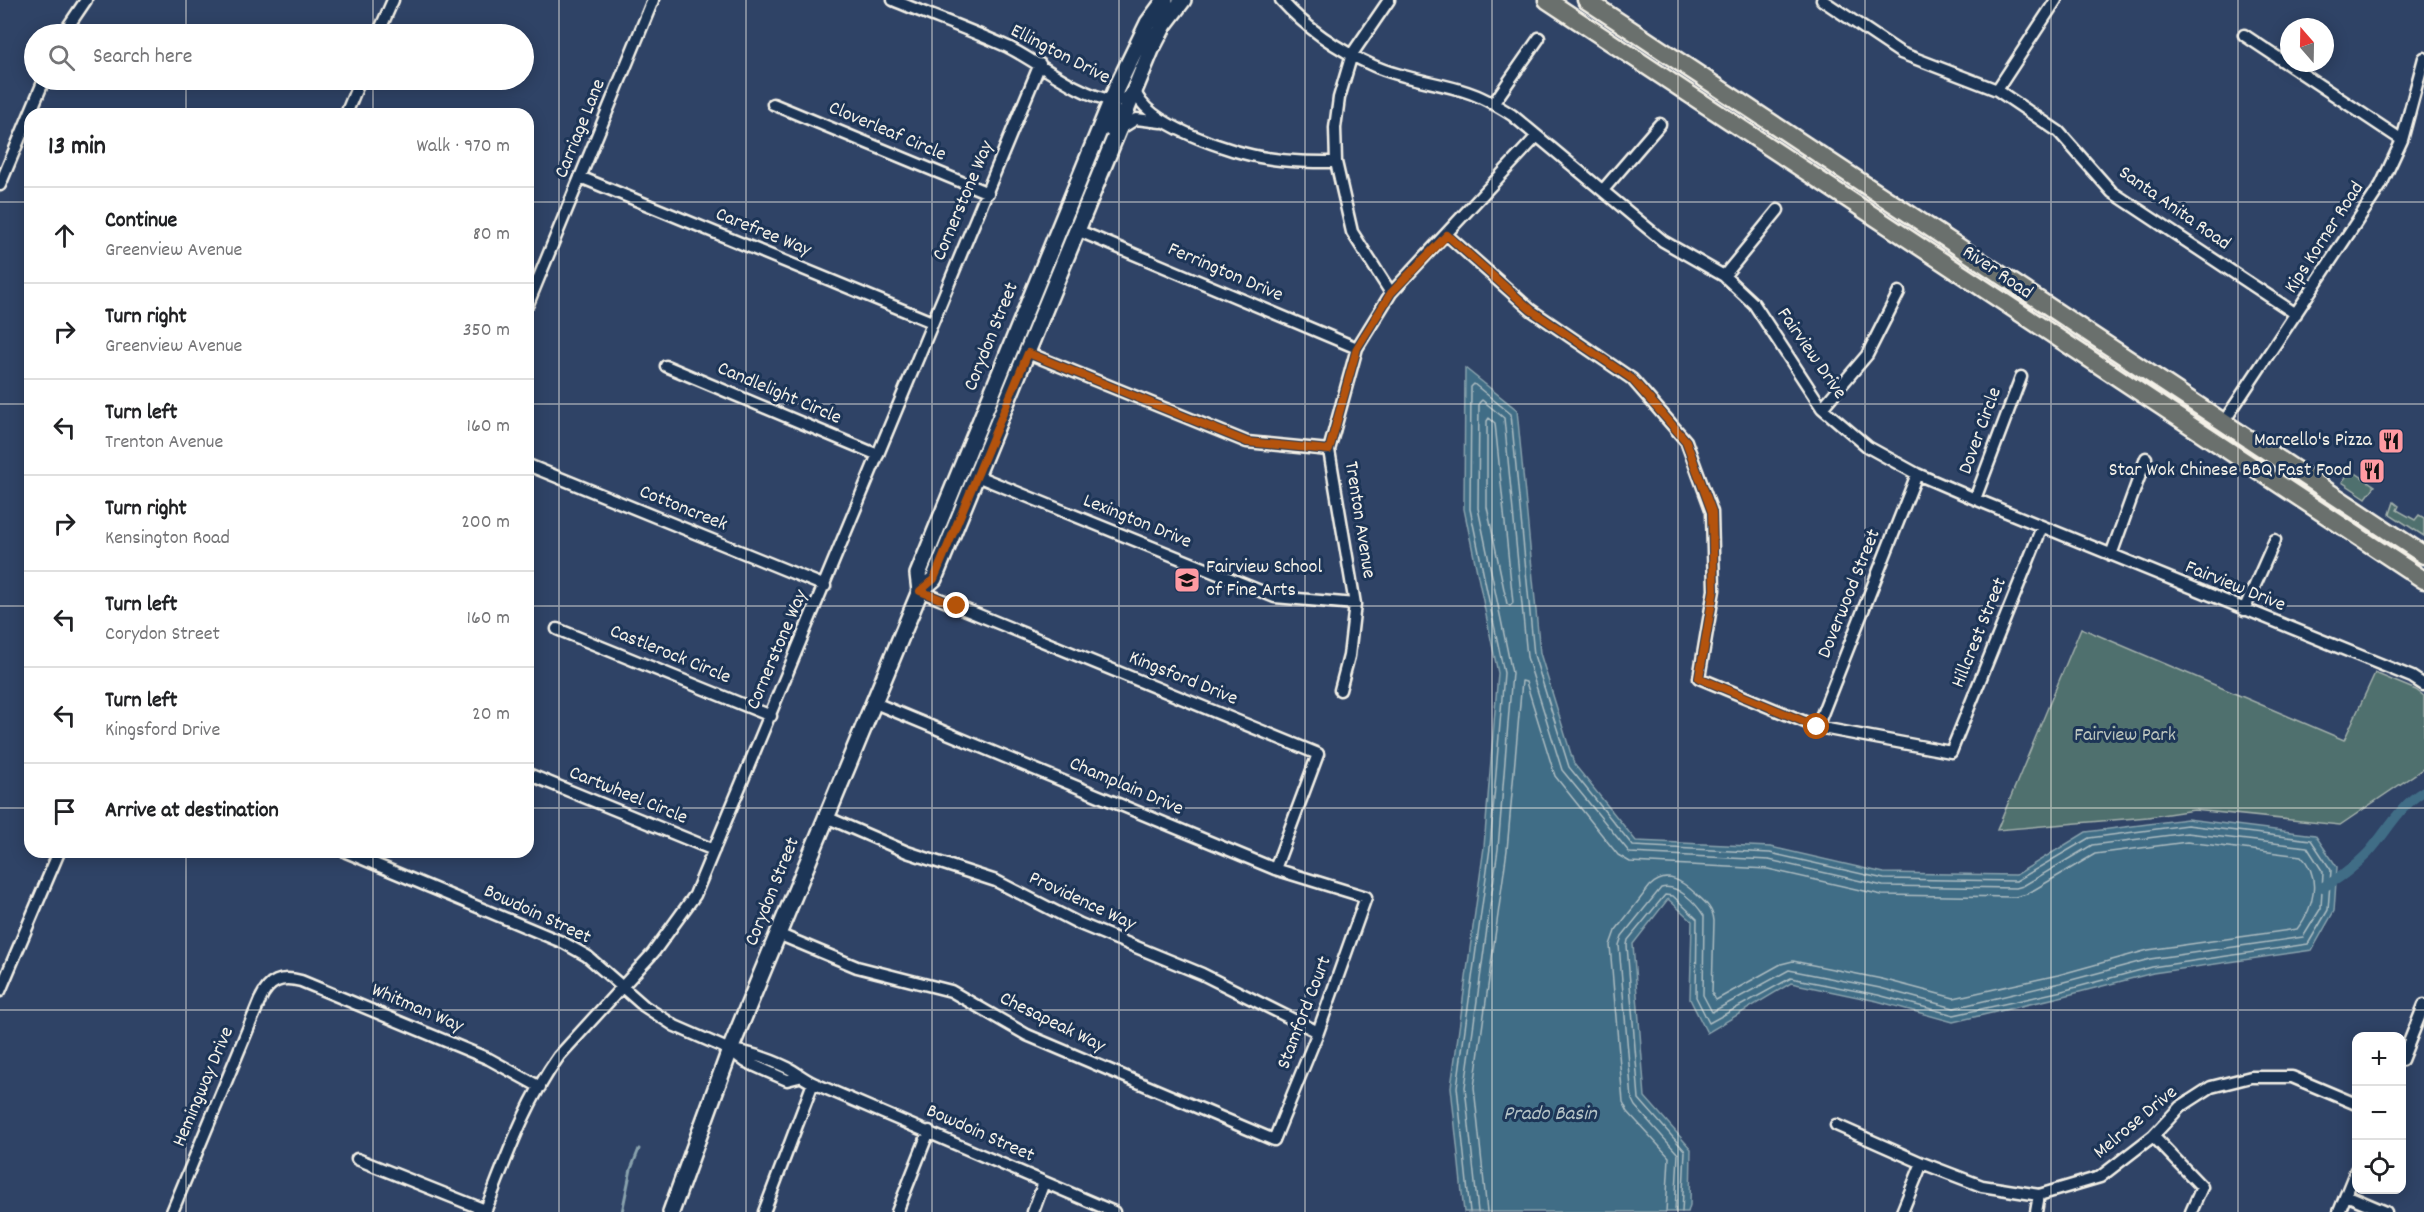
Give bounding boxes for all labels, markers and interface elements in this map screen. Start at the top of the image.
street label: Ellington Drive [1005,18,1115,92]
north arrow [2280,18,2334,72]
search box [24,24,534,90]
icon: search [45,41,78,74]
text: Search here [93,42,192,73]
street label: Carriage Lane [548,75,614,183]
street label: Cloverleaf Circle [824,95,950,169]
text: 13 min [48,129,106,166]
text: Walk · 970 m [416,133,510,161]
street label: Cornerstone Way [926,136,1002,265]
street label: Santa Anita Road [2112,160,2236,258]
street label: Kips Korner Road [2278,177,2372,299]
street label: Carefree Way [711,201,816,265]
text: Continue [105,206,177,237]
icon: ahead [48,219,81,252]
text: 80 m [473,221,510,249]
street label: Ferrington Drive [1163,236,1287,310]
text: Greenview Avenue [105,237,242,265]
street label: River Road [1956,239,2038,307]
street label: Corydon Street [957,278,1027,396]
text: Turn right [105,302,187,333]
street label: Fairview Drive [1769,302,1853,406]
icon: right [48,315,81,348]
text: 350 m [463,317,510,345]
text: Greenview Avenue [105,333,242,361]
street label: Candlelight Circle [713,355,846,433]
street label: Dover Circle [1952,383,2010,479]
text: Turn left [105,398,177,429]
icon: left [48,411,81,444]
text: 160 m [467,413,510,441]
restaurant icon: Marcello's Pizza [2376,426,2406,456]
place label: Marcello's Pizza [2254,427,2373,455]
text: Trenton Avenue [105,429,223,457]
restaurant icon: Star Wok Chinese BBQ Fast Food [2357,456,2387,486]
place label: Star Wok Chinese BBQ Fast Food [2109,457,2352,485]
street label: Trenton Avenue [1336,459,1382,581]
street label: Cottoncreek [635,479,731,539]
street label: Lexington Drive [1079,488,1196,557]
text: Turn right [105,494,187,525]
icon: right [48,507,81,540]
text: 200 m [461,509,510,537]
text: Kensington Road [105,525,230,553]
street label: Doverwood Street [1811,525,1889,663]
place label: Fairview School of Fine Arts [1206,554,1322,605]
street label: Fairview Drive [2181,554,2290,620]
school or university icon: Fairview School of Fine Arts [1172,565,1202,595]
street label: Hillcrest Street [1945,574,2015,692]
street label: Cornerstone Way [740,585,816,714]
text: Turn left [105,590,177,621]
route end [943,592,969,618]
icon: left [48,603,81,636]
text: 160 m [467,605,510,633]
street label: Castlerock Circle [605,618,735,692]
text: Corydon Street [105,621,220,649]
street label: Kingsford Drive [1124,644,1242,714]
text: Turn left [105,686,177,717]
icon: left [48,699,81,732]
text: 20 m [472,701,510,729]
route start [1803,713,1829,739]
text: Kingsford Drive [105,717,220,745]
park label: Fairview Park [2074,722,2176,750]
street label: Champlain Drive [1065,750,1188,824]
street label: Cartwheel Circle [565,759,692,833]
icon: arrive [48,795,81,828]
text: Arrive at destination [105,796,279,827]
street label: Corydon Street [738,833,808,951]
street label: Providence Way [1024,865,1141,939]
street label: Bowdoin Street [479,878,595,952]
street label: Stamford Court [1271,953,1339,1073]
street label: Whitman Way [367,977,468,1041]
street label: Chesapeak Way [994,985,1111,1061]
street label: Hemingway Drive [166,1022,242,1151]
map controls [2352,1032,2406,1194]
button: + [2352,1032,2406,1086]
street label: Melrose Drive [2088,1079,2184,1166]
button: − [2352,1086,2406,1140]
street label: Bowdoin Street [921,1098,1039,1170]
water label: Prado Basin [1503,1100,1598,1130]
button: locate [2352,1140,2406,1194]

